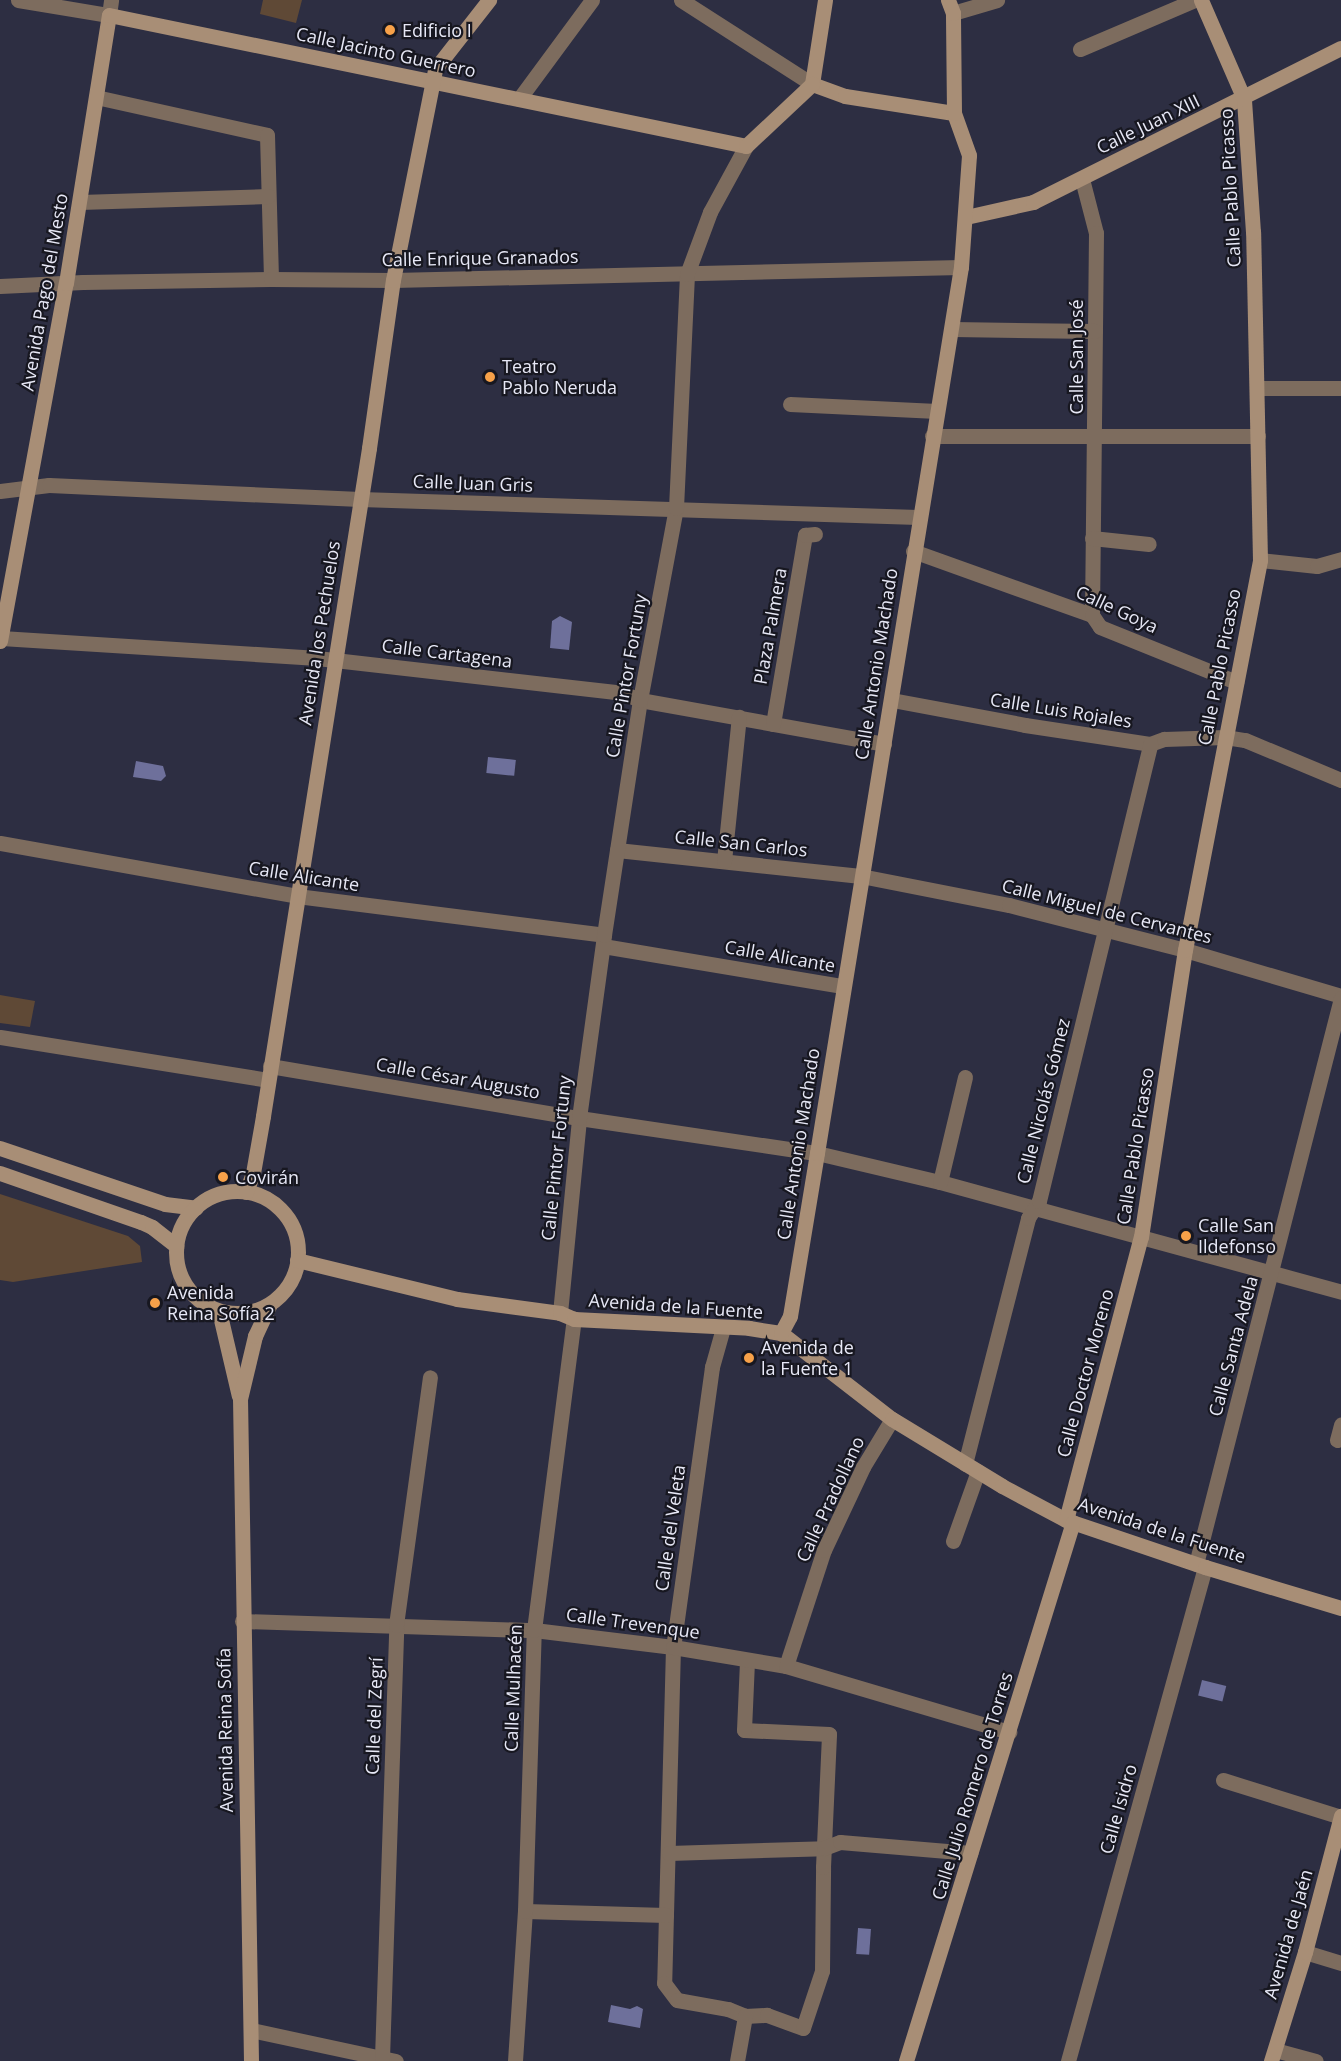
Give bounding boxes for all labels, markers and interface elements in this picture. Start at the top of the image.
place label: Edificio I [402,19,472,41]
street label: Calle Jacinto Guerrero [294,22,478,82]
marker: Edificio I [383,23,397,37]
street label: Calle Juan XIII [1093,90,1203,158]
street label: Calle Pablo Picasso [1215,108,1245,268]
street label: Avenida Pago del Mesto [16,191,72,393]
street label: Calle Enrique Granados [381,245,579,271]
street label: Calle San José [1065,299,1087,415]
place label: Teatro Pablo Neruda [502,356,617,398]
marker: Teatro Pablo Neruda [483,370,497,384]
street label: Calle Juan Gris [412,470,534,496]
street label: Avenida los Pechuelos [294,539,344,727]
street label: Plaza Palmera [749,566,791,686]
street label: Calle Antonio Machado [850,567,902,761]
street label: Calle Goya [1072,581,1162,637]
street label: Calle Pablo Picasso [1193,587,1245,747]
street label: Calle Pintor Fortuny [601,592,651,760]
street label: Calle Cartagena [381,634,513,672]
street label: Calle Luis Rojales [989,688,1133,732]
street label: Calle San Carlos [674,825,808,861]
street label: Calle Alicante [247,857,361,895]
street label: Calle Miguel de Cervantes [1000,874,1214,948]
street label: Calle Alicante [723,936,837,976]
street label: Calle Nicolás Gómez [1012,1016,1074,1186]
street label: Calle Antonio Machado [772,1047,824,1241]
street label: Calle César Augusto [374,1053,542,1103]
street label: Calle Pablo Picasso [1112,1066,1158,1226]
street label: Calle Pintor Fortuny [537,1074,575,1242]
place label: Covirán [235,1166,299,1188]
marker: Covirán [216,1170,230,1184]
place label: Calle San Ildefonso [1198,1215,1276,1258]
marker: Calle San Ildefonso [1179,1229,1193,1243]
street label: Calle Santa Adela [1204,1274,1262,1418]
place label: Avenida Reina Sofía 2 [167,1282,275,1324]
street label: Calle Doctor Moreno [1052,1286,1118,1460]
street label: Avenida de la Fuente [588,1289,764,1323]
marker: Avenida Reina Sofía 2 [148,1296,162,1310]
place label: Avenida de la Fuente 1 [761,1337,854,1380]
marker: Avenida de la Fuente 1 [742,1351,756,1365]
street label: Calle Pradollano [791,1433,869,1565]
street label: Calle del Veleta [650,1463,690,1593]
street label: Avenida de la Fuente [1076,1493,1248,1567]
street label: Calle Trevenque [565,1603,701,1643]
street label: Calle Mulhacén [500,1624,526,1752]
street label: Avenida Reina Sofía [213,1648,237,1812]
street label: Calle del Zegrí [361,1657,387,1775]
street label: Calle Julio Romero de Torres [927,1669,1017,1903]
street label: Calle Isidro [1095,1762,1141,1856]
street label: Avenida de Jaén [1259,1867,1317,2001]

